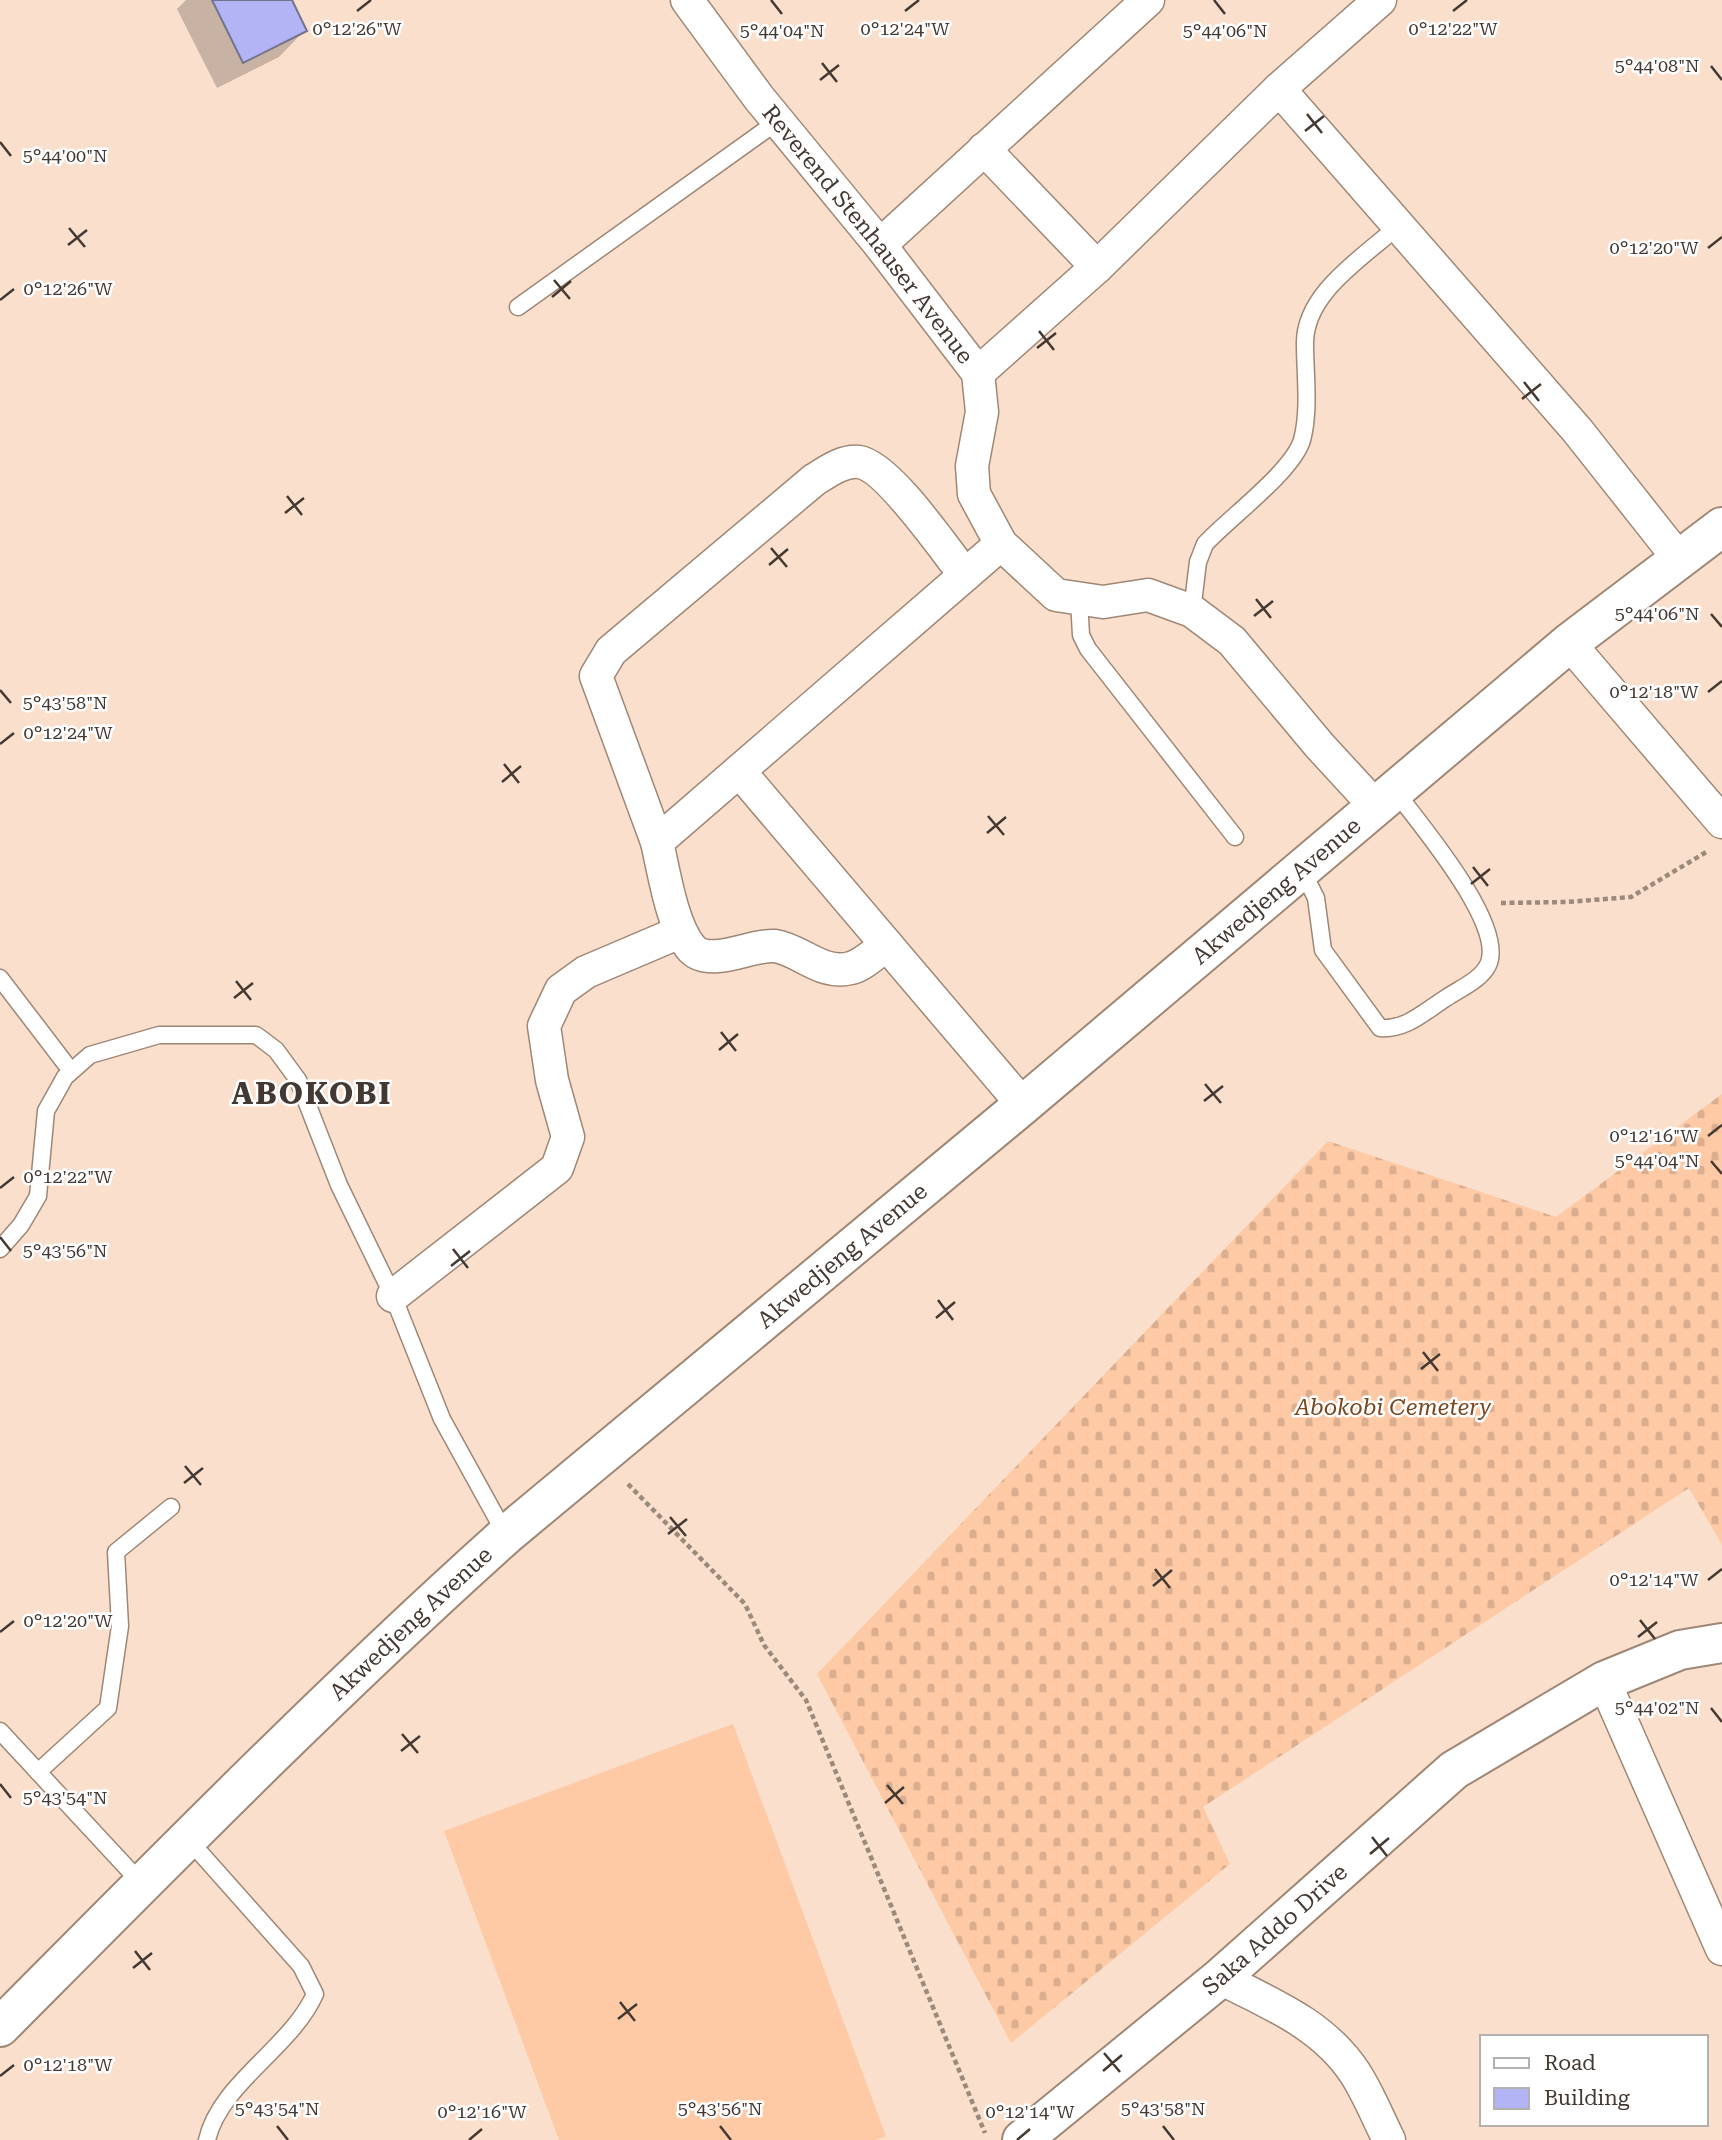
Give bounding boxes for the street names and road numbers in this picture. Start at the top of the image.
street label: Reverend Stenhauser Avenue [757,99,979,369]
street label: Akwedjeng Avenue [1186,812,1366,970]
street label: Akwedjeng Avenue [752,1177,932,1334]
street label: Akwedjeng Avenue [324,1541,498,1706]
street label: Saka Addo Drive [1197,1858,1353,2001]

